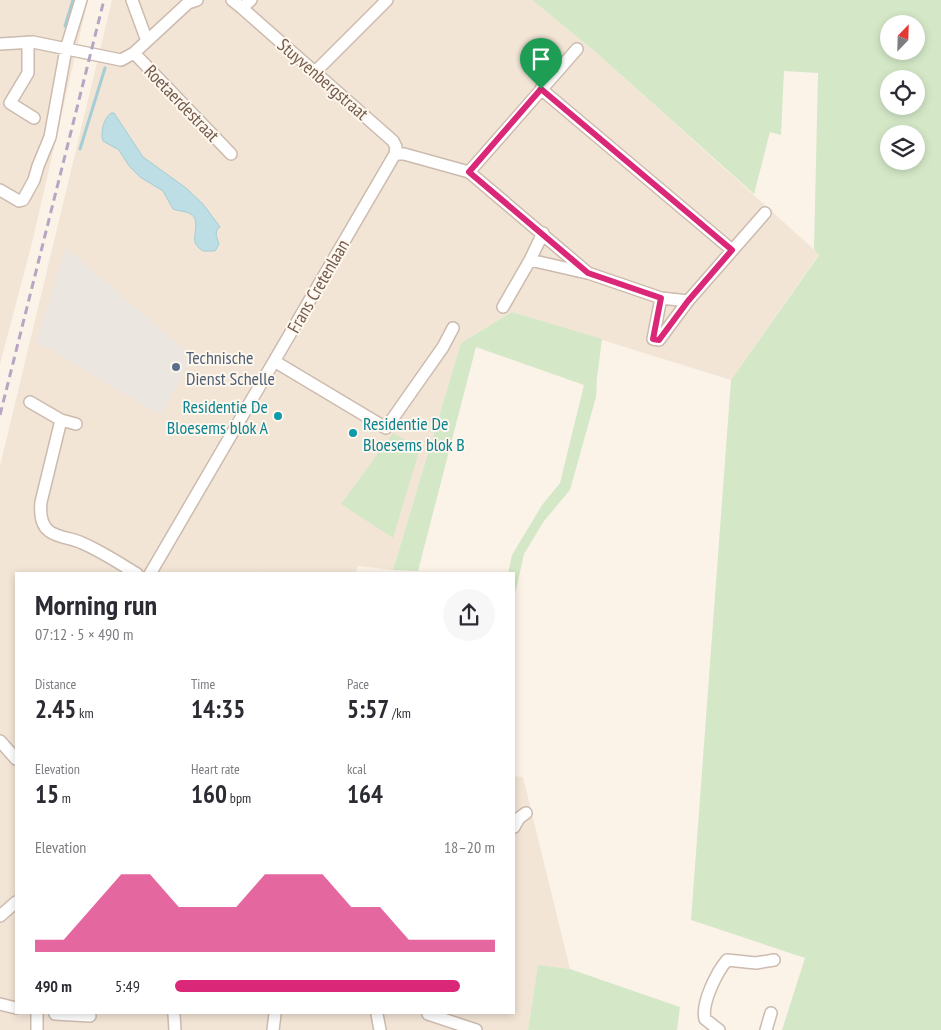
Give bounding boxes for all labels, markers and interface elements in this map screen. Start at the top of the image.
north arrow [880,15,925,60]
map controls [880,15,925,170]
street label: Stuyvenbergstraat [273,33,373,125]
pin [520,38,562,89]
icon: arrive [527,45,555,73]
street label: Roetaerdestraat [140,60,224,146]
button: locate [880,70,925,115]
button: layers [880,125,925,170]
street label: Frans Cretenlaan [282,235,354,337]
place label: Technische Dienst Schelle [186,346,275,390]
marker: Technische Dienst Schelle [170,361,182,373]
place label: Residentie De Bloesems blok A [167,395,268,439]
marker: Residentie De Bloesems blok A [272,410,284,422]
place label: Residentie De Bloesems blok B [363,412,465,456]
marker: Residentie De Bloesems blok B [347,427,359,439]
text: Morning run [35,586,157,623]
button: share [443,589,495,641]
text: 07:12 · 5 × 490 m [35,624,133,644]
text: Distance [35,675,76,693]
text: Time [191,675,215,693]
text: Pace [347,675,369,693]
text: 2.45 [35,693,76,725]
text: 14:35 [191,693,245,725]
text: 5:57 [347,693,389,725]
text: km [76,704,94,722]
text: /km [389,704,411,722]
text: Elevation [35,760,80,778]
text: Heart rate [191,760,240,778]
text: kcal [347,760,366,778]
text: 15 [35,778,59,810]
text: 160 [191,778,227,810]
text: 164 [347,778,383,810]
text: m [59,789,71,807]
text: bpm [227,789,251,807]
text: Elevation [35,837,86,857]
text: 18–20 m [444,837,495,857]
text: 490 m [35,976,72,996]
text: 5:49 [115,976,140,996]

